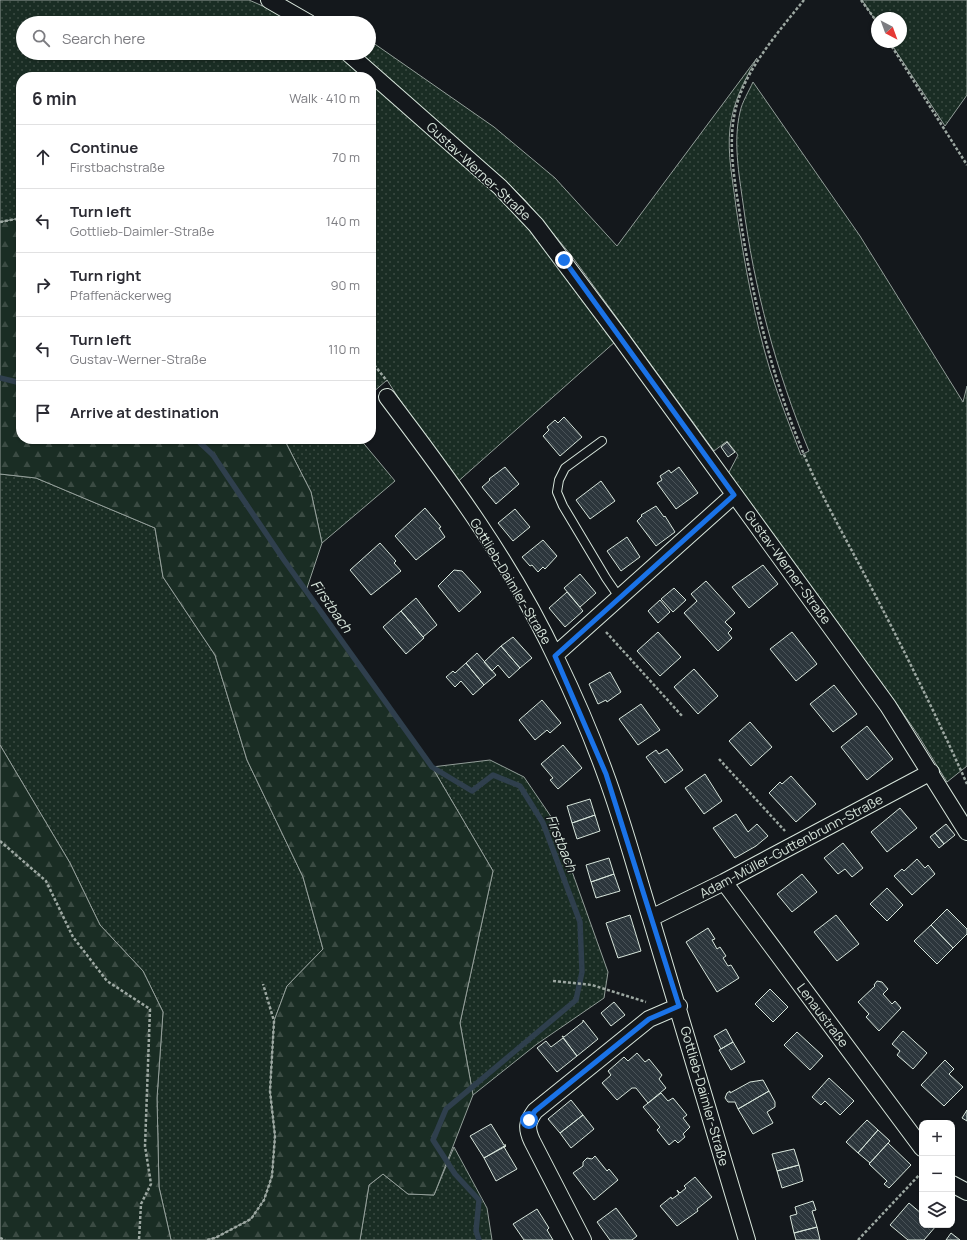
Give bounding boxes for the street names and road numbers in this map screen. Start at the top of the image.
street label: Gustav-Werner-Straße [423,118,535,224]
street label: Gustav-Werner-Straße [741,506,836,628]
street label: Gottlieb-Daimler-Straße [466,514,556,648]
street label: Adam-Müller-Guttenbrunn-Straße [696,790,886,902]
street label: Lenaustraße [793,979,853,1051]
street label: Gottlieb-Daimler-Straße [676,1024,734,1168]

